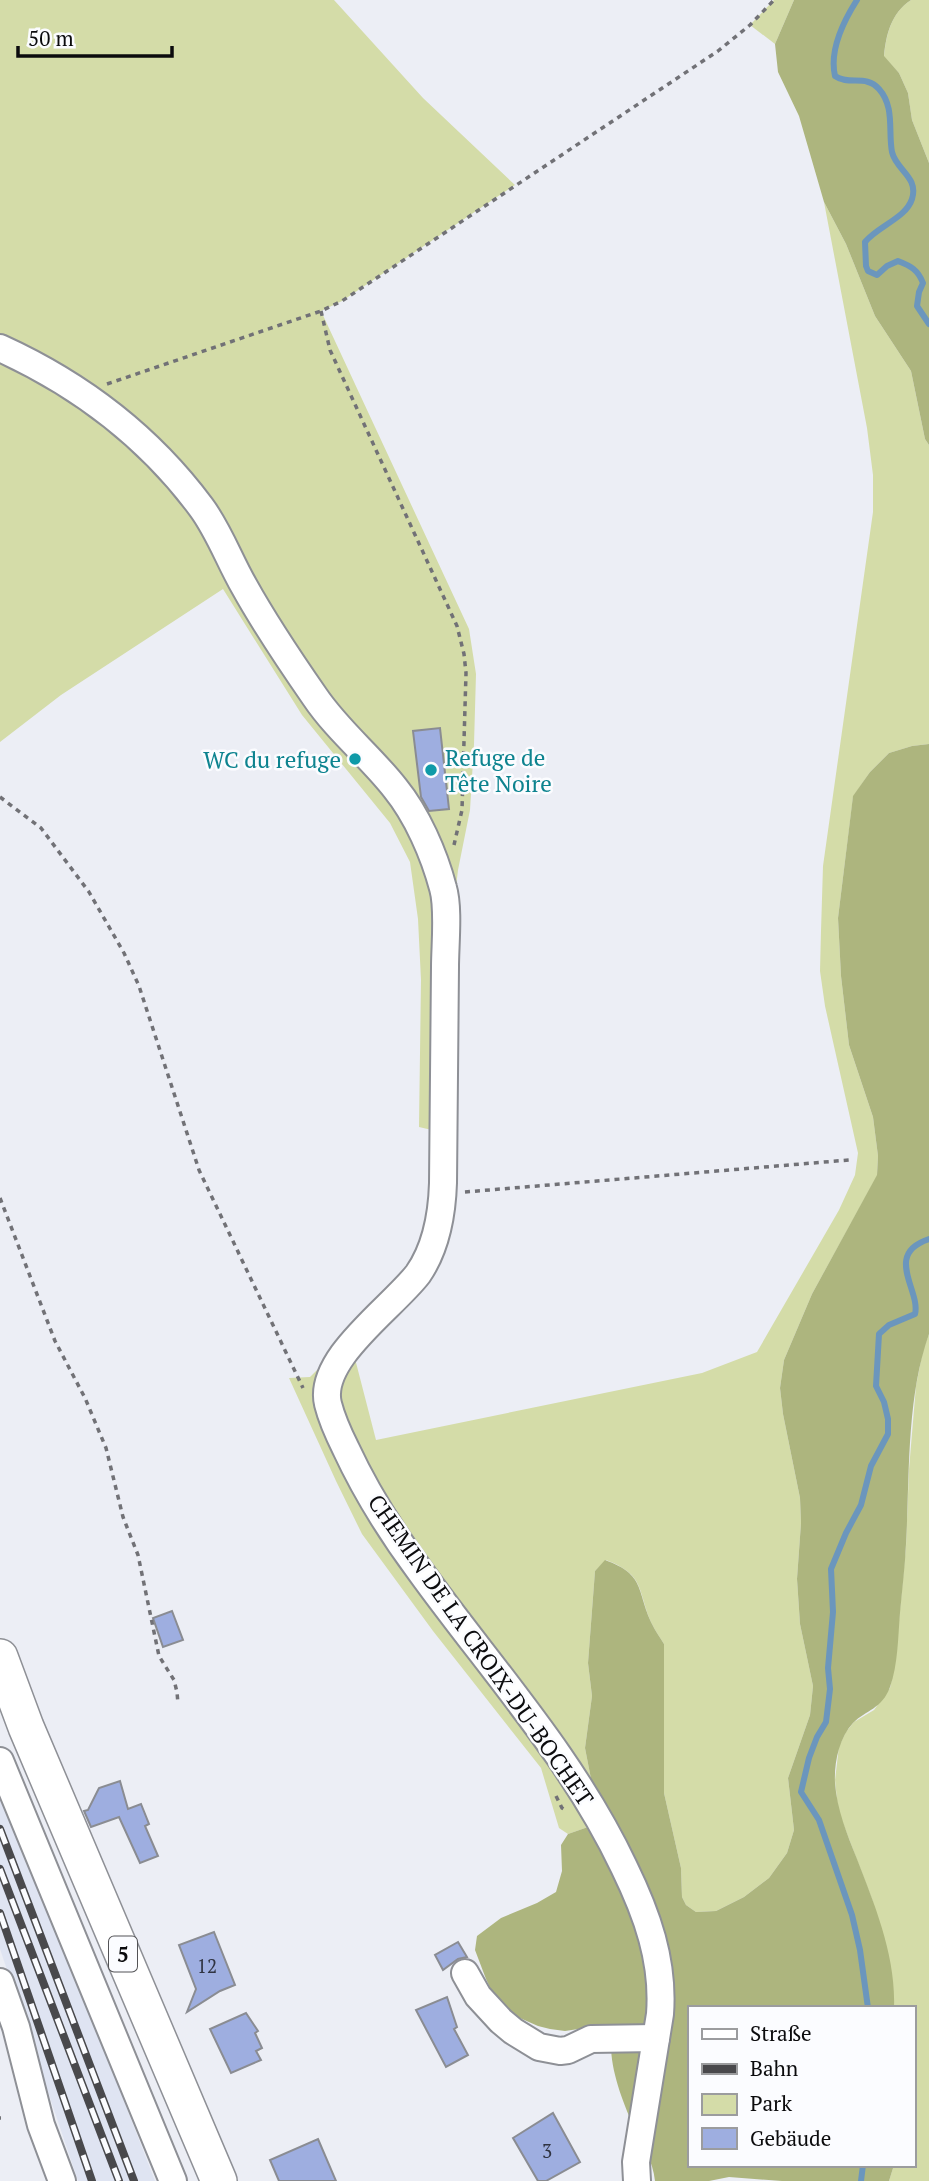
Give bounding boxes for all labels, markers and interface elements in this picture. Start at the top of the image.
scale bar [18,14,172,58]
text: 50 m [28,24,74,52]
place label: Refuge de Tête Noire [445,742,552,799]
place label: WC du refuge [203,744,341,775]
marker: WC du refuge [347,751,363,767]
marker: Refuge de Tête Noire [423,762,439,778]
street label: CHEMIN DE LA CROIX-DU-BOCHET [361,1488,601,1812]
road number: 5 [109,1937,137,1972]
house number: 12 [197,1953,217,1978]
legend [688,2006,915,2167]
text: Straße [750,2019,812,2047]
text: Bahn [750,2054,799,2082]
text: Park [750,2089,792,2117]
text: Gebäude [750,2124,831,2152]
house number: 3 [542,2138,552,2163]

